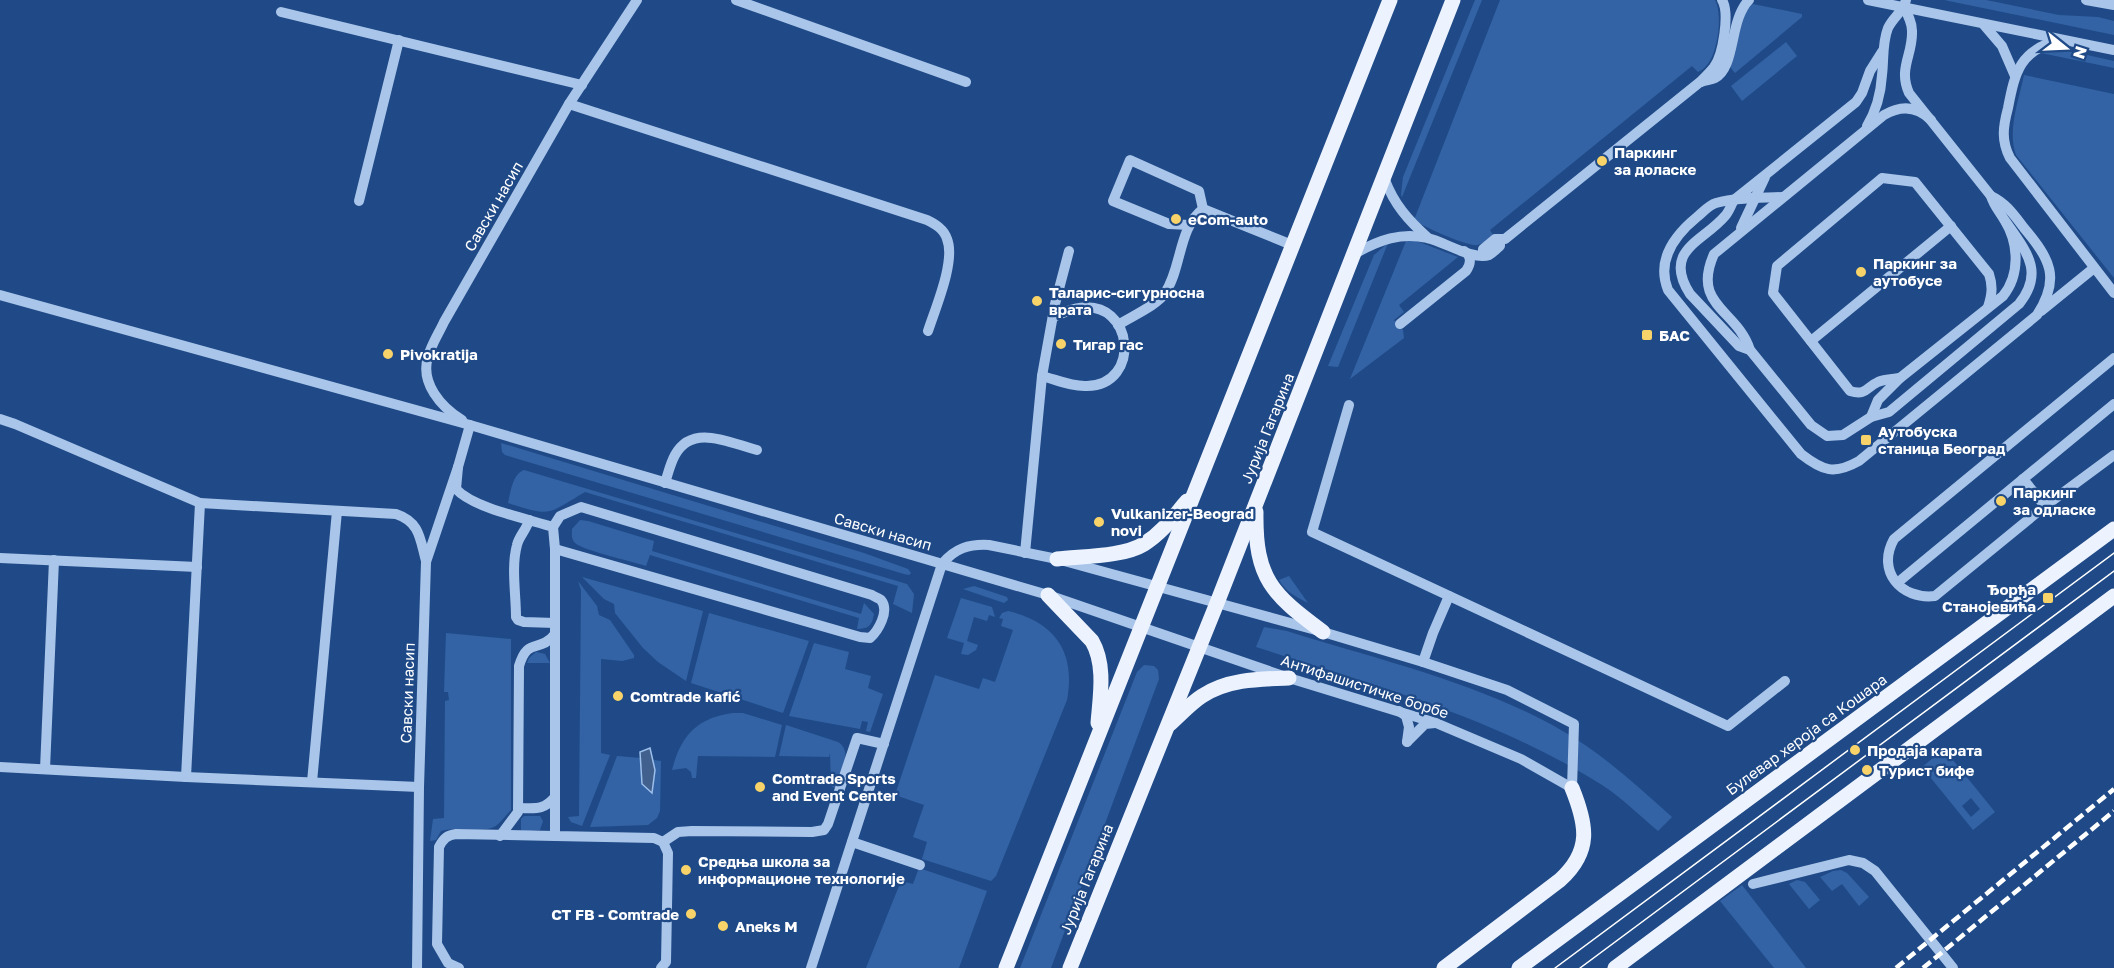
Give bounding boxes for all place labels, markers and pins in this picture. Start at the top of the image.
place label: Паркинг за доласке [1614,143,1697,178]
marker: Паркинг за доласке [1595,154,1609,168]
place label: eCom-auto [1188,210,1268,228]
marker: eCom-auto [1169,212,1183,226]
place label: Паркинг за аутобусе [1873,254,1957,289]
marker: Паркинг за аутобусе [1854,265,1868,279]
place label: Таларис-сигурносна врата [1049,283,1205,318]
marker: Таларис-сигурносна врата [1030,294,1044,308]
place label: БАС [1659,326,1690,344]
marker: БАС [1640,328,1654,342]
place label: Тигар гас [1073,335,1144,353]
marker: Тигар гас [1054,337,1068,351]
place label: Pivokratija [400,345,478,363]
marker: Pivokratija [381,347,395,361]
place label: Аутобуска станица Београд [1878,422,2006,457]
marker: Аутобуска станица Београд [1859,433,1873,447]
place label: Паркинг за одласке [2013,483,2096,518]
marker: Паркинг за одласке [1994,494,2008,508]
place label: Vulkanizer-Beograd novi [1111,504,1254,539]
marker: Vulkanizer-Beograd novi [1092,515,1106,529]
place label: Ђорђа Станојевића [1942,580,2036,615]
marker: Ђорђа Станојевића [2041,591,2055,605]
place label: Comtrade kafić [630,687,741,705]
marker: Comtrade kafić [611,689,625,703]
place label: Продаја карата [1867,741,1983,759]
marker: Продаја карата [1848,743,1862,757]
place label: Турист бифе [1879,761,1974,779]
marker: Турист бифе [1860,763,1874,777]
place label: Comtrade Sports and Event Center [772,769,898,804]
marker: Comtrade Sports and Event Center [753,780,767,794]
place label: Средња школа за информационе технологије [698,852,905,887]
marker: Средња школа за информационе технологије [679,863,693,877]
place label: CT FB - Comtrade [551,905,679,923]
marker: CT FB - Comtrade [684,907,698,921]
place label: Aneks M [735,917,798,935]
marker: Aneks M [716,919,730,933]

